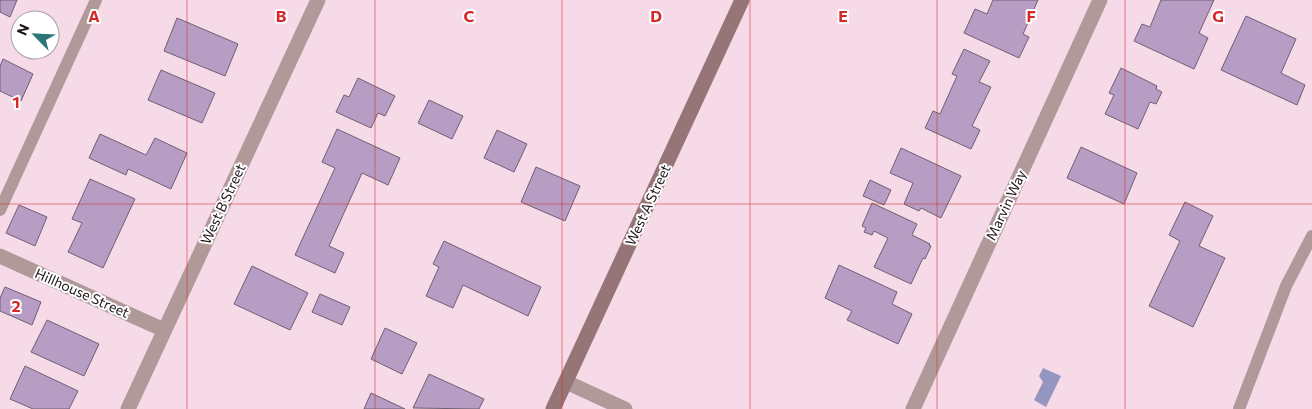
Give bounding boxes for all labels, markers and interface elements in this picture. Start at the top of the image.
text: A [88,6,100,25]
text: B [276,6,287,25]
text: C [464,6,475,25]
text: D [650,6,662,25]
text: E [838,6,848,25]
text: F [1026,6,1036,25]
text: G [1212,6,1224,25]
north arrow [10,10,60,60]
text: N [13,21,33,38]
text: 1 [12,92,20,111]
street label: West B Street [197,161,249,247]
street label: West A Street [621,161,674,248]
street label: Marvin Way [982,167,1029,243]
street label: Hillhouse Street [32,264,132,321]
text: 2 [11,296,21,315]

